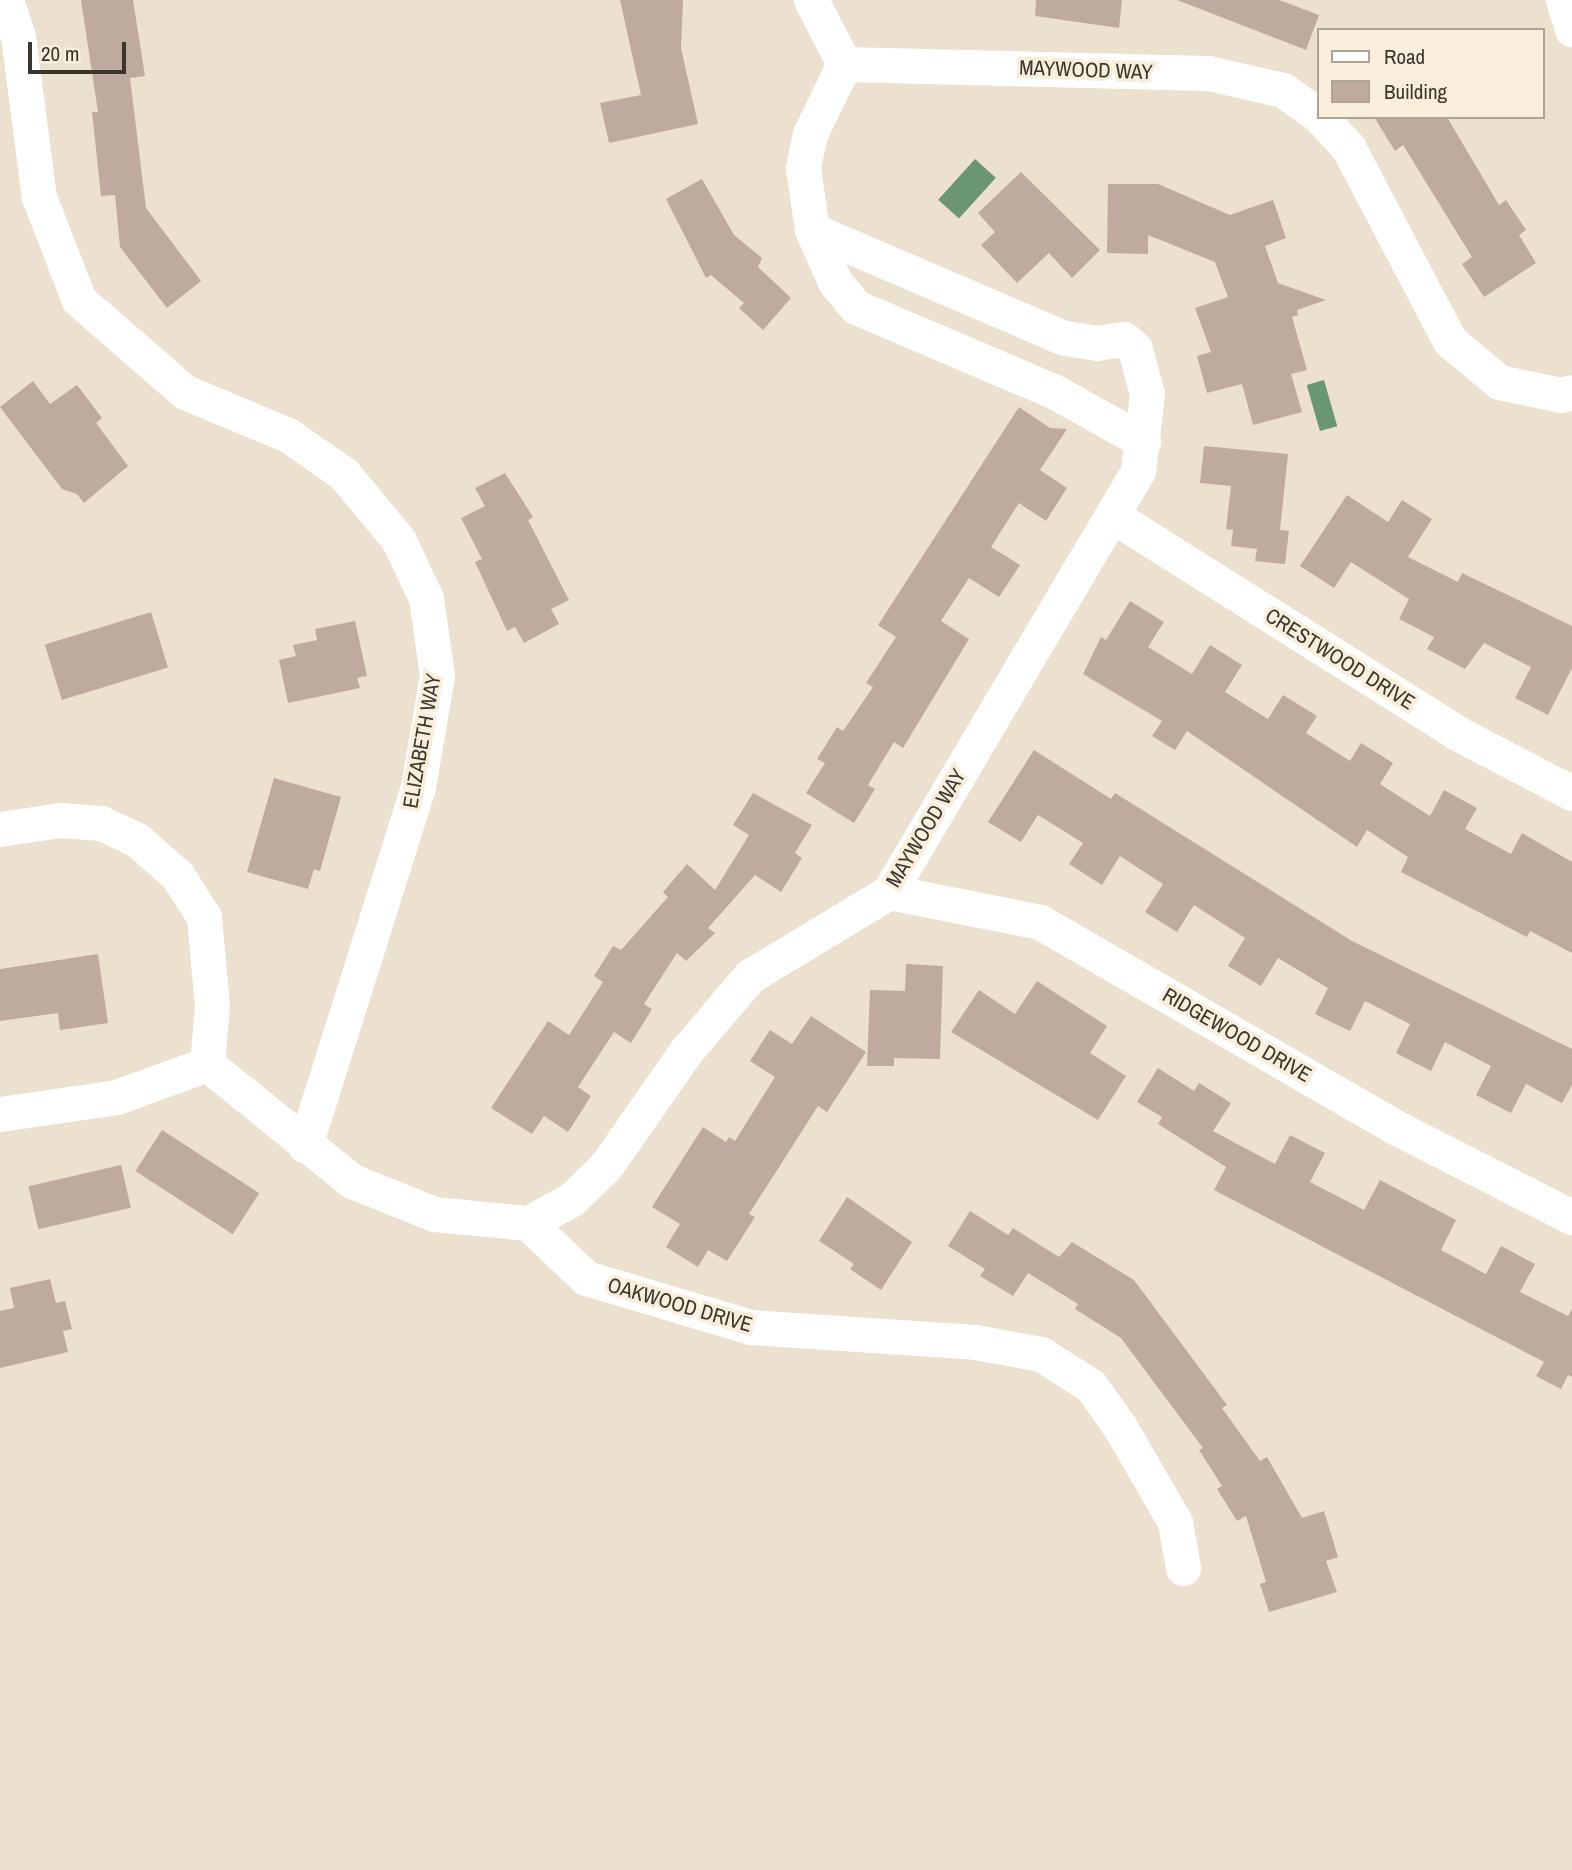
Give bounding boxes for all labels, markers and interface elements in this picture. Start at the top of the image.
scale bar [32,28,130,72]
legend [1316,28,1544,119]
text: 20 m [41,39,79,68]
text: Road [1384,42,1425,71]
street label: MAYWOOD WAY [1019,55,1153,85]
text: Building [1384,77,1447,106]
street label: CRESTWOOD DRIVE [1261,603,1419,715]
street label: ELIZABETH WAY [398,672,446,810]
street label: MAYWOOD WAY [881,764,971,892]
street label: RIDGEWOOD DRIVE [1158,982,1316,1088]
street label: OAKWOOD DRIVE [605,1272,755,1338]

